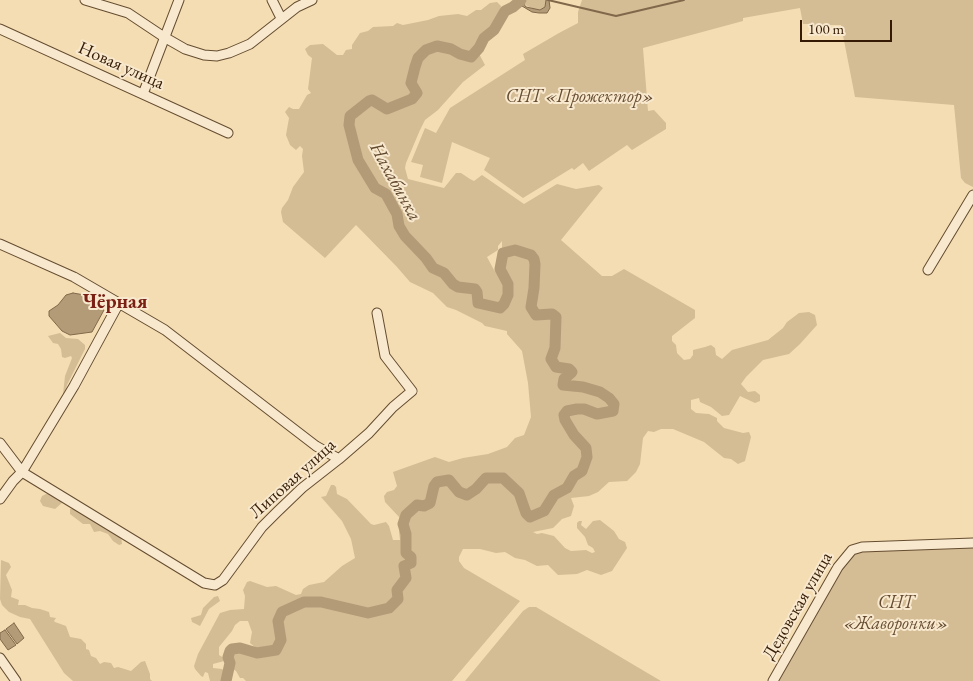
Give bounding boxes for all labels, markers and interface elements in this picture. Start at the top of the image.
scale bar [803,10,896,42]
text: 100 m [808,19,844,38]
street label: Новая улица [75,37,167,95]
park label: СНТ «Прожектор» [506,86,654,108]
water label: Нахабинка [364,139,426,225]
district label: Чёрная [83,291,147,315]
street label: Липовая улица [245,435,341,523]
street label: Дедовская улица [758,548,838,664]
park label: СНТ «Жаворонки» [844,592,948,634]

